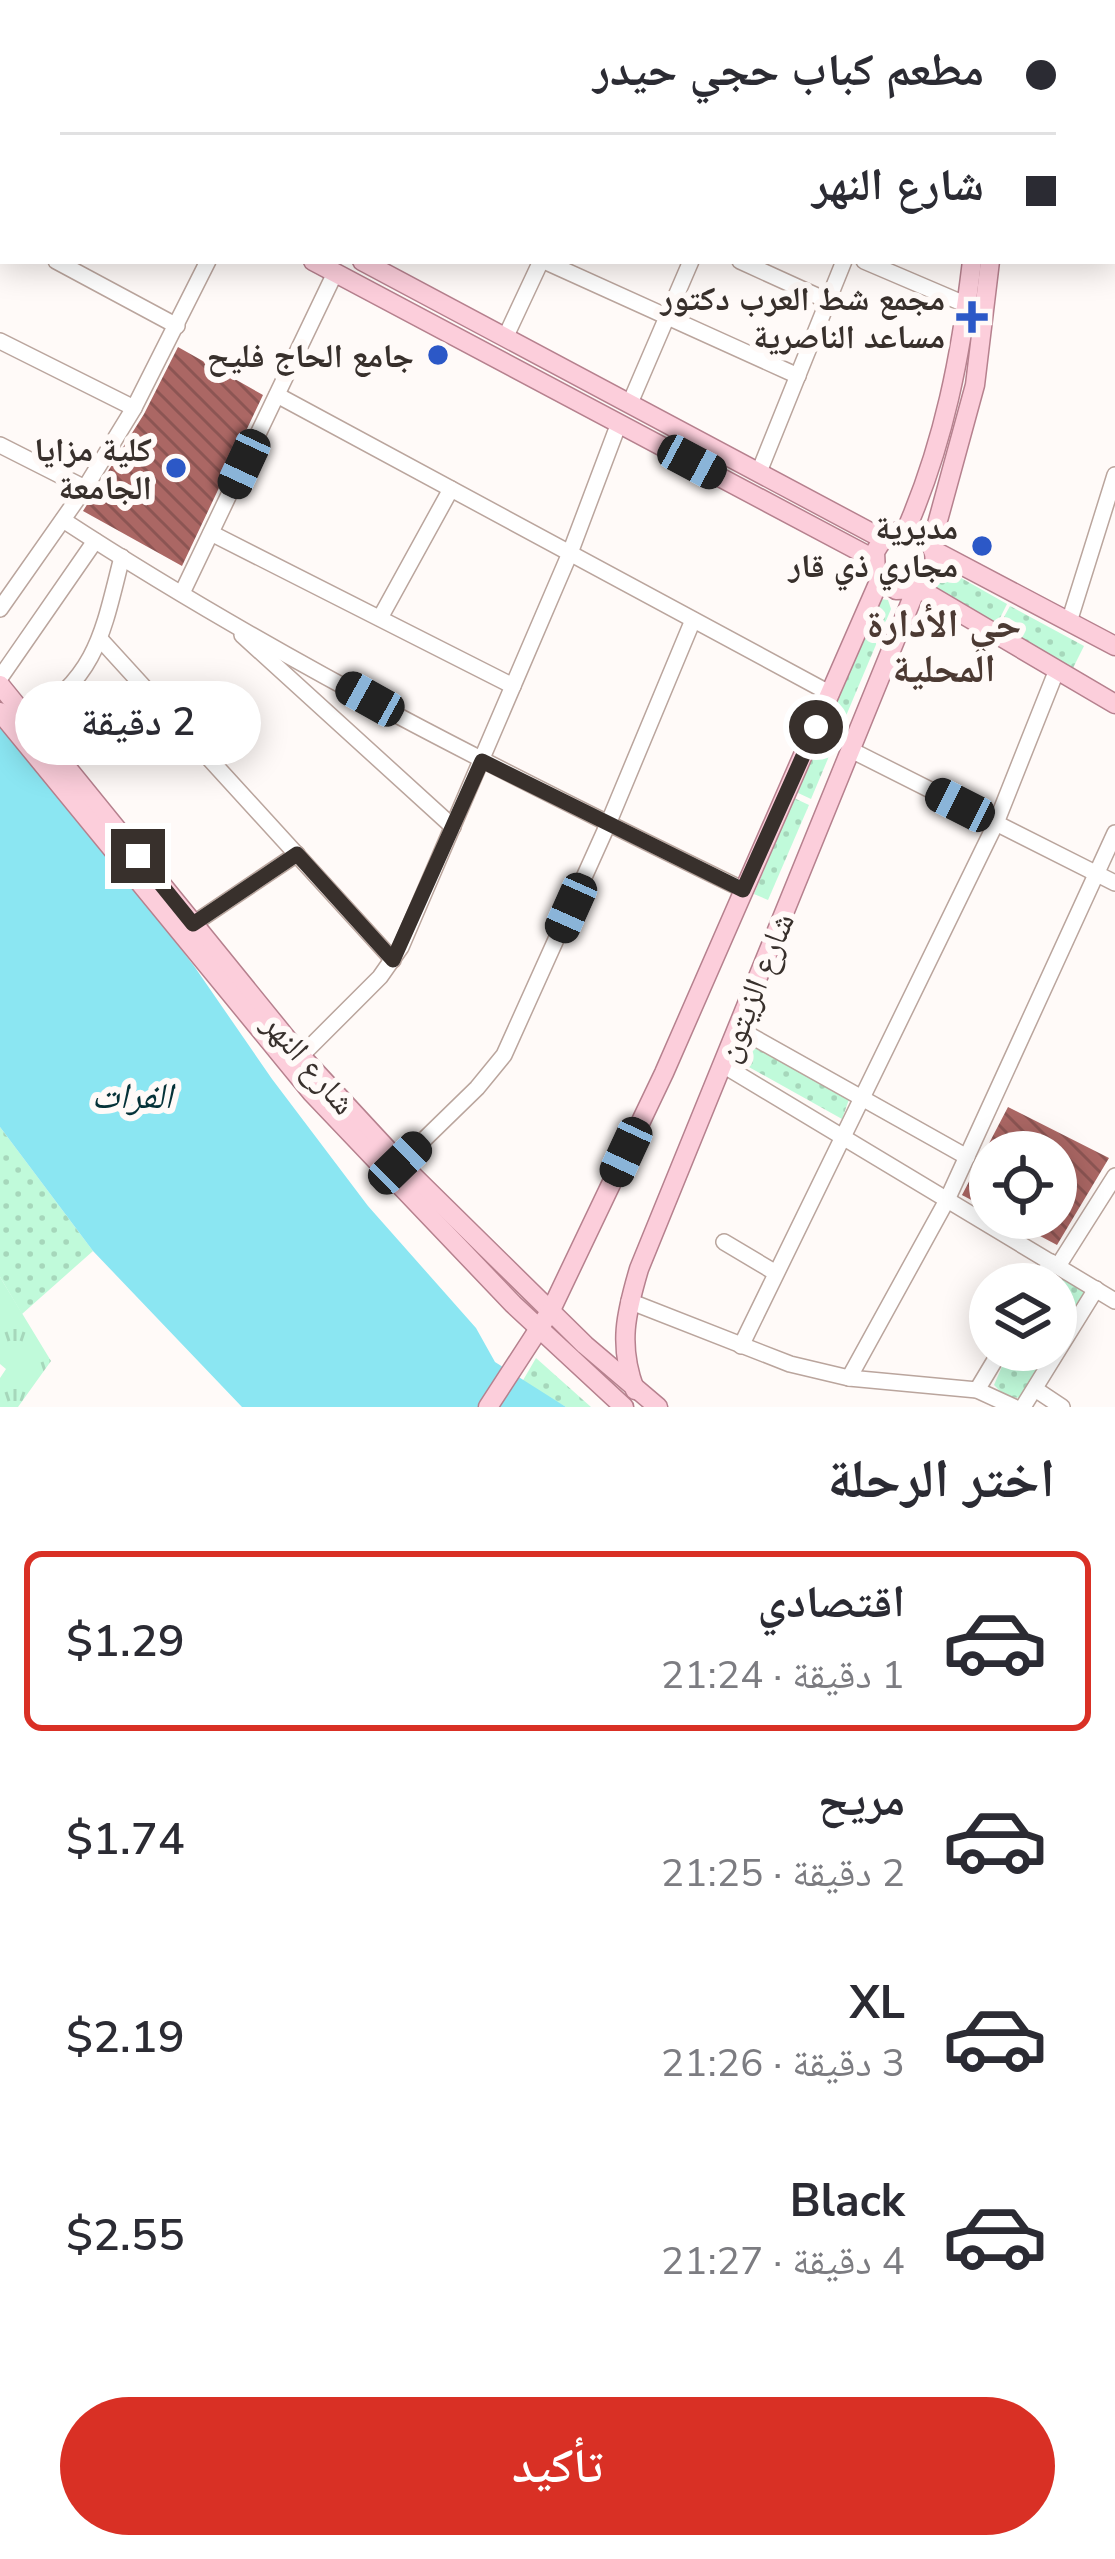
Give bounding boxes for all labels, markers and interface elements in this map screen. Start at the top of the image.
text: مطعم كباب حجي حيدر [593,40,984,101]
text: شارع النهر [812,155,984,216]
place label: مجمع شط العرب دكتور مساعد الناصرية [658,277,945,360]
marker: مجمع شط العرب دكتور مساعد الناصرية [956,301,988,333]
place label: جامع الحاج فليح [207,334,414,379]
marker: جامع الحاج فليح [425,342,451,368]
car [212,424,276,504]
place label: كلية مزايا الجامعة [34,428,152,511]
car [652,429,732,495]
marker: كلية مزايا الجامعة [163,455,189,481]
place label: مديرية مجاري ذي قار [787,506,958,591]
marker: مديرية مجاري ذي قار [969,533,995,559]
district label: حي الأدارة المحلية [867,598,1021,696]
car [330,666,410,732]
callout: 2 دقيقة [15,682,261,766]
text: 2 دقيقة [81,696,195,749]
route start [789,700,843,754]
car [920,773,1000,837]
route end [111,829,165,883]
car [540,868,602,948]
street label: شارع الزيتون [705,906,806,1069]
street label: شارع النهر [251,1003,366,1125]
water label: الفرات [91,1072,176,1121]
car [594,1112,658,1192]
car [362,1125,438,1201]
map controls [969,1131,1077,1371]
button: locate [969,1131,1077,1239]
button: layers [969,1263,1077,1371]
text: اختر الرحلة [827,1442,1055,1516]
text: اقتصادي [758,1572,905,1633]
icon: car [941,1587,1049,1695]
text: $1.29 [66,1611,185,1672]
text: 1 دقيقة · 21:24 [661,1649,905,1702]
text: مريح [818,1770,905,1831]
icon: car [941,1785,1049,1893]
text: $1.74 [66,1809,185,1870]
text: 2 دقيقة · 21:25 [661,1847,905,1900]
text: XL [849,1973,905,2034]
icon: car [941,1983,1049,2091]
text: $2.19 [66,2007,185,2068]
text: 3 دقيقة · 21:26 [661,2037,905,2090]
text: Black [790,2171,905,2232]
icon: car [941,2181,1049,2289]
text: $2.55 [66,2205,185,2266]
text: 4 دقيقة · 21:27 [661,2235,905,2288]
button: تأكيد [60,2397,1055,2535]

